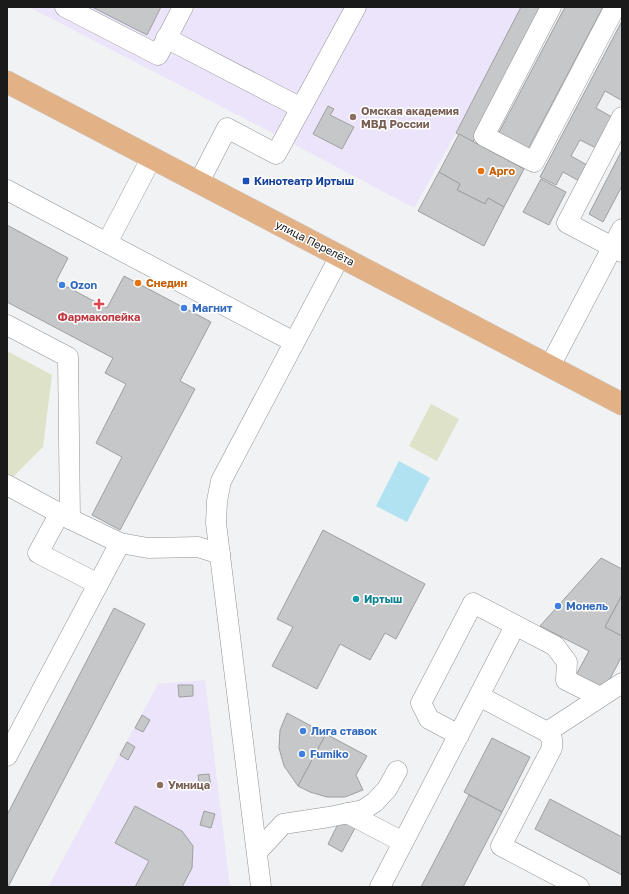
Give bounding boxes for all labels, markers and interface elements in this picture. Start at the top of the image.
place label: Омская академия МВД России [361,104,459,130]
marker: Омская академия МВД России [348,112,358,122]
place label: Арго [489,164,516,177]
marker: Арго [476,166,486,176]
place label: Кинотеатр Иртыш [254,174,354,187]
marker: Кинотеатр Иртыш [241,176,251,186]
street label: улица Перелёта [274,217,357,268]
place label: Снедин [146,276,188,289]
place label: Ozon [70,278,98,291]
marker: Снедин [133,278,143,288]
marker: Ozon [57,280,67,290]
marker: Фармакопейка [94,299,104,309]
place label: Магнит [192,301,233,314]
marker: Магнит [179,303,189,313]
place label: Фармакопейка [58,310,140,323]
place label: Иртыш [364,592,402,605]
marker: Иртыш [351,594,361,604]
place label: Монель [566,599,608,612]
marker: Монель [553,601,563,611]
place label: Лига ставок [311,724,378,737]
marker: Лига ставок [298,726,308,736]
place label: Fumiko [310,747,349,760]
marker: Fumiko [297,749,307,759]
place label: Умница [168,778,210,791]
marker: Умница [155,780,165,790]

